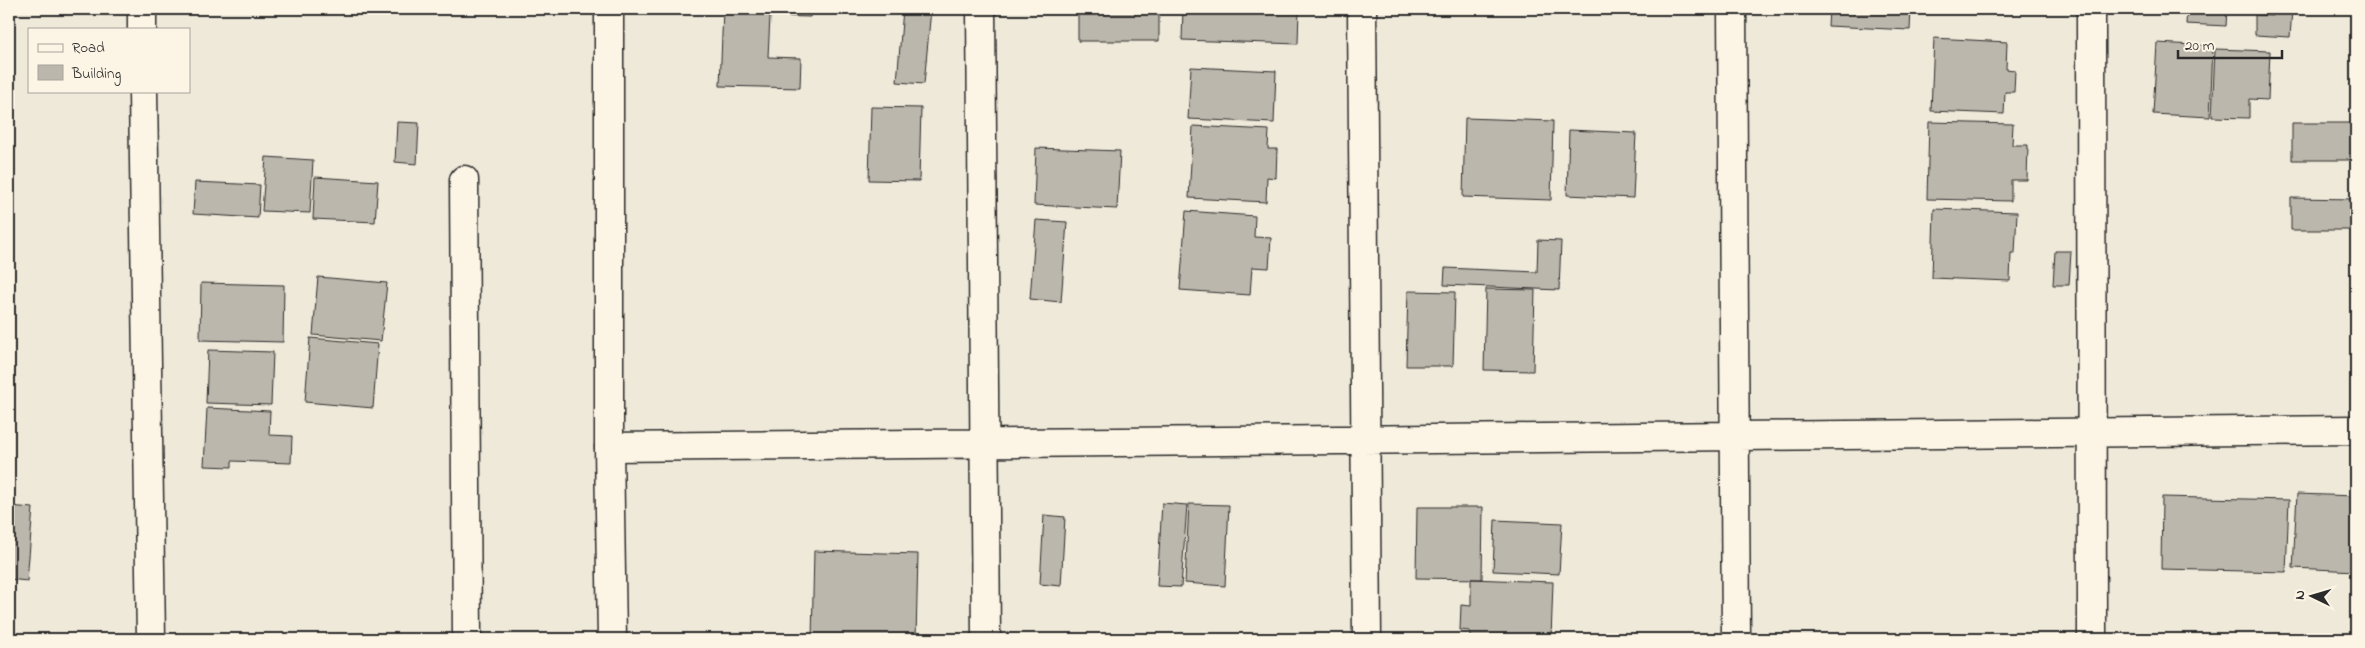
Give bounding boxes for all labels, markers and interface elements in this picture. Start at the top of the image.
legend [28,28,190,92]
scale bar [2178,28,2281,60]
text: 20 m [2185,35,2215,57]
text: Road [72,37,105,59]
text: Building [71,63,121,86]
north arrow [2288,570,2338,620]
text: N [2290,589,2311,601]

